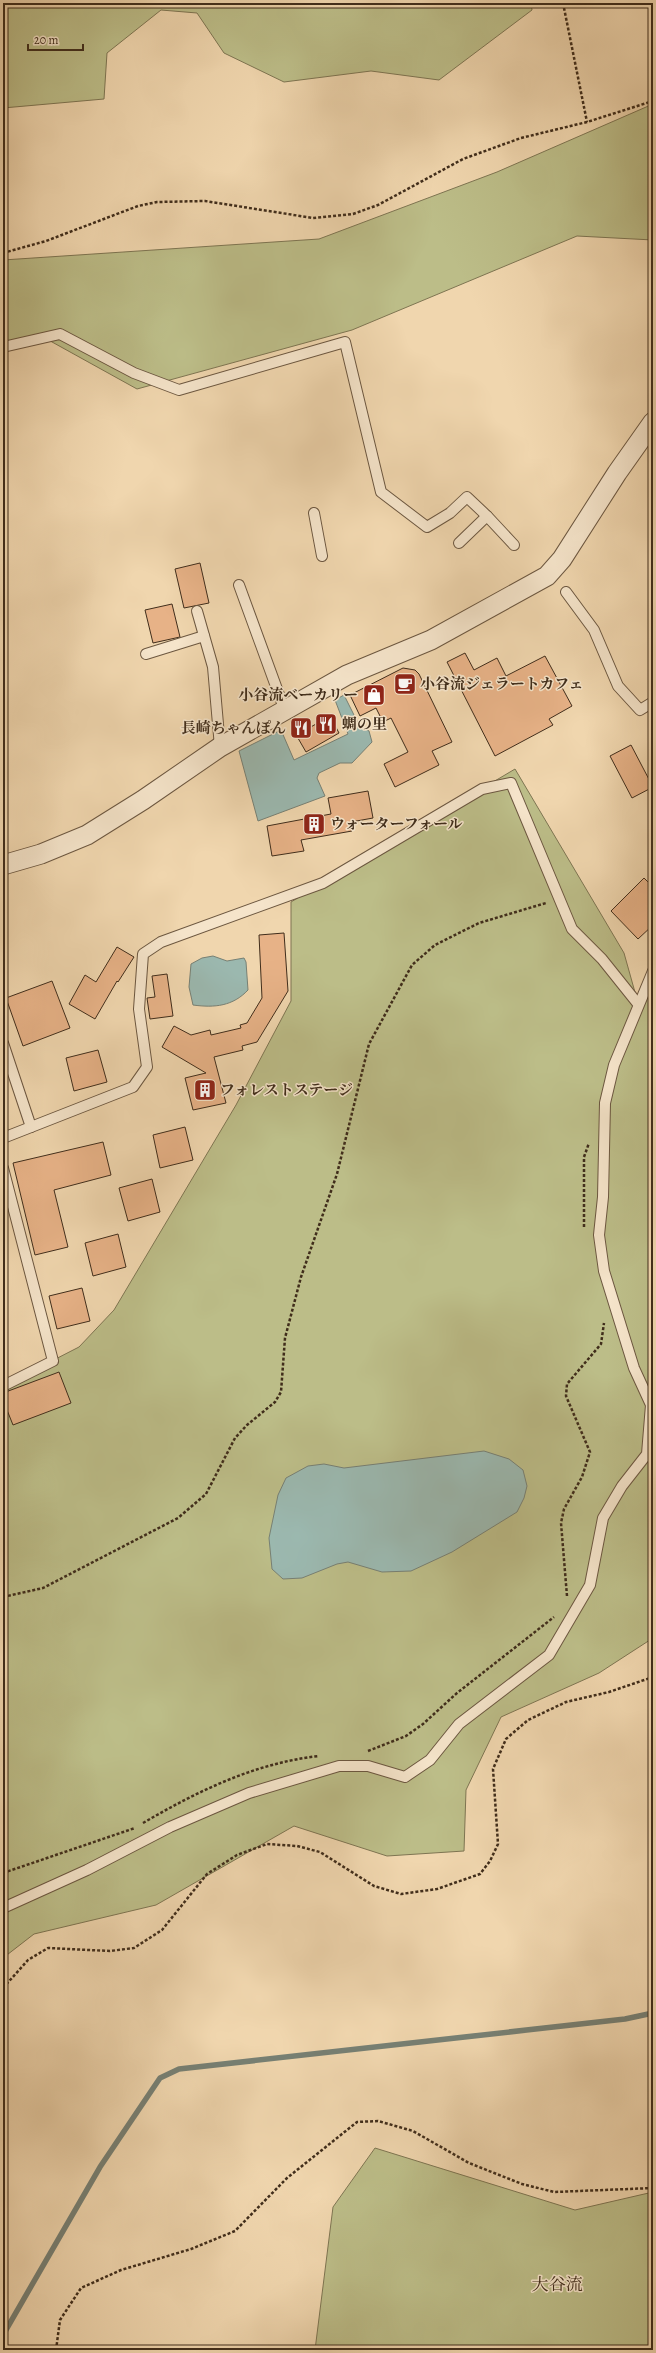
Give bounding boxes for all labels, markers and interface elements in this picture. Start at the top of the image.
scale bar [28,26,83,52]
text: 20 m [34,32,58,48]
cafe icon: 小谷流ジェラートカフェ [392,671,418,697]
place label: 小谷流ジェラートカフェ [420,674,584,694]
shop icon: 小谷流ベーカリー [361,682,387,708]
place label: 小谷流ベーカリー [238,685,358,705]
restaurant icon: 蜩の里 [313,711,339,737]
place label: 蜩の里 [342,714,387,734]
restaurant icon: 長崎ちゃんぽん [288,715,314,741]
place label: 長崎ちゃんぽん [181,718,286,738]
building icon: ウォーターフォール [301,811,327,837]
place label: ウォーターフォール [330,814,463,834]
building icon: フォレストステージ [192,1077,218,1103]
place label: フォレストステージ [220,1080,353,1100]
district label: 大谷流 [532,2273,583,2296]

